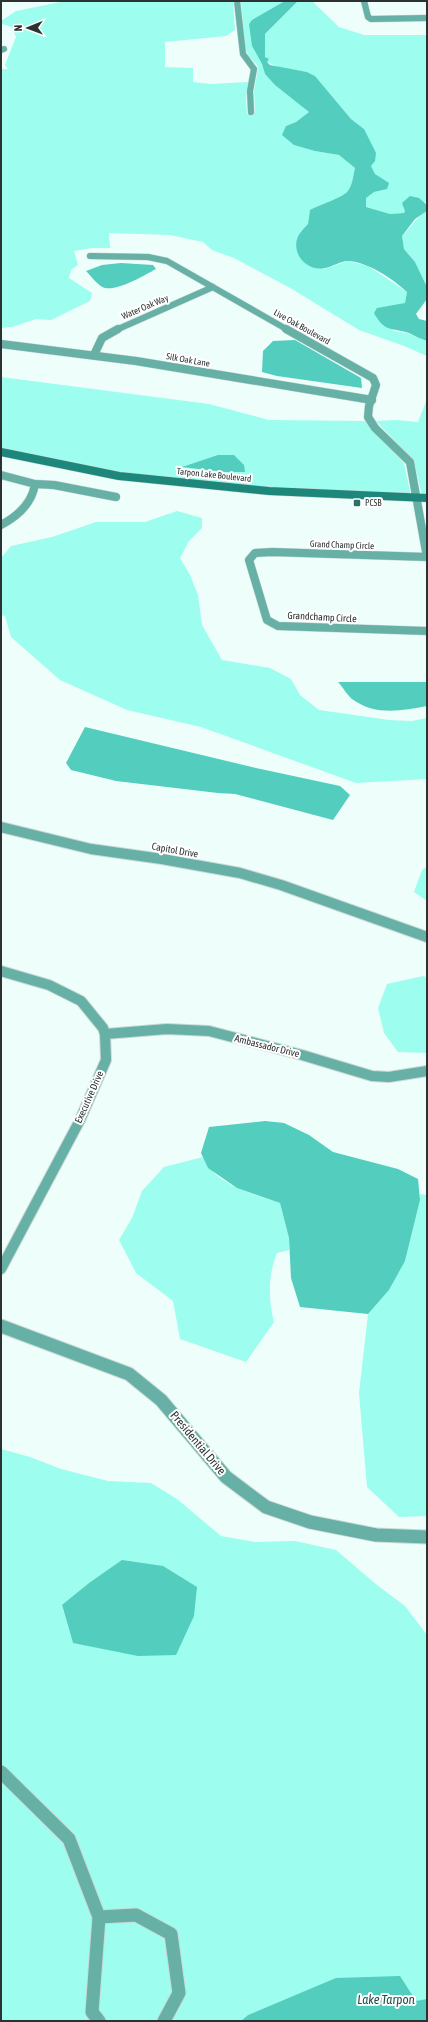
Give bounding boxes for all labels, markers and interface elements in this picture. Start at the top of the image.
north arrow [8,8,48,48]
text: N [12,25,24,32]
street label: Water Oak Way [120,293,170,321]
street label: Live Oak Boulevard [272,307,332,347]
street label: Silk Oak Lane [165,351,211,369]
street label: Tarpon Lake Boulevard [176,466,252,484]
marker: PCSB [352,498,362,508]
place label: PCSB [365,498,382,508]
street label: Grand Champ Circle [310,539,374,551]
street label: Grandchamp Circle [287,610,357,624]
street label: Capitol Drive [151,840,200,860]
street label: Ambassador Drive [233,1033,301,1059]
street label: Executive Drive [73,1069,106,1125]
street label: Presidential Drive [167,1408,229,1478]
water label: Lake Tarpon [357,1992,415,2007]

